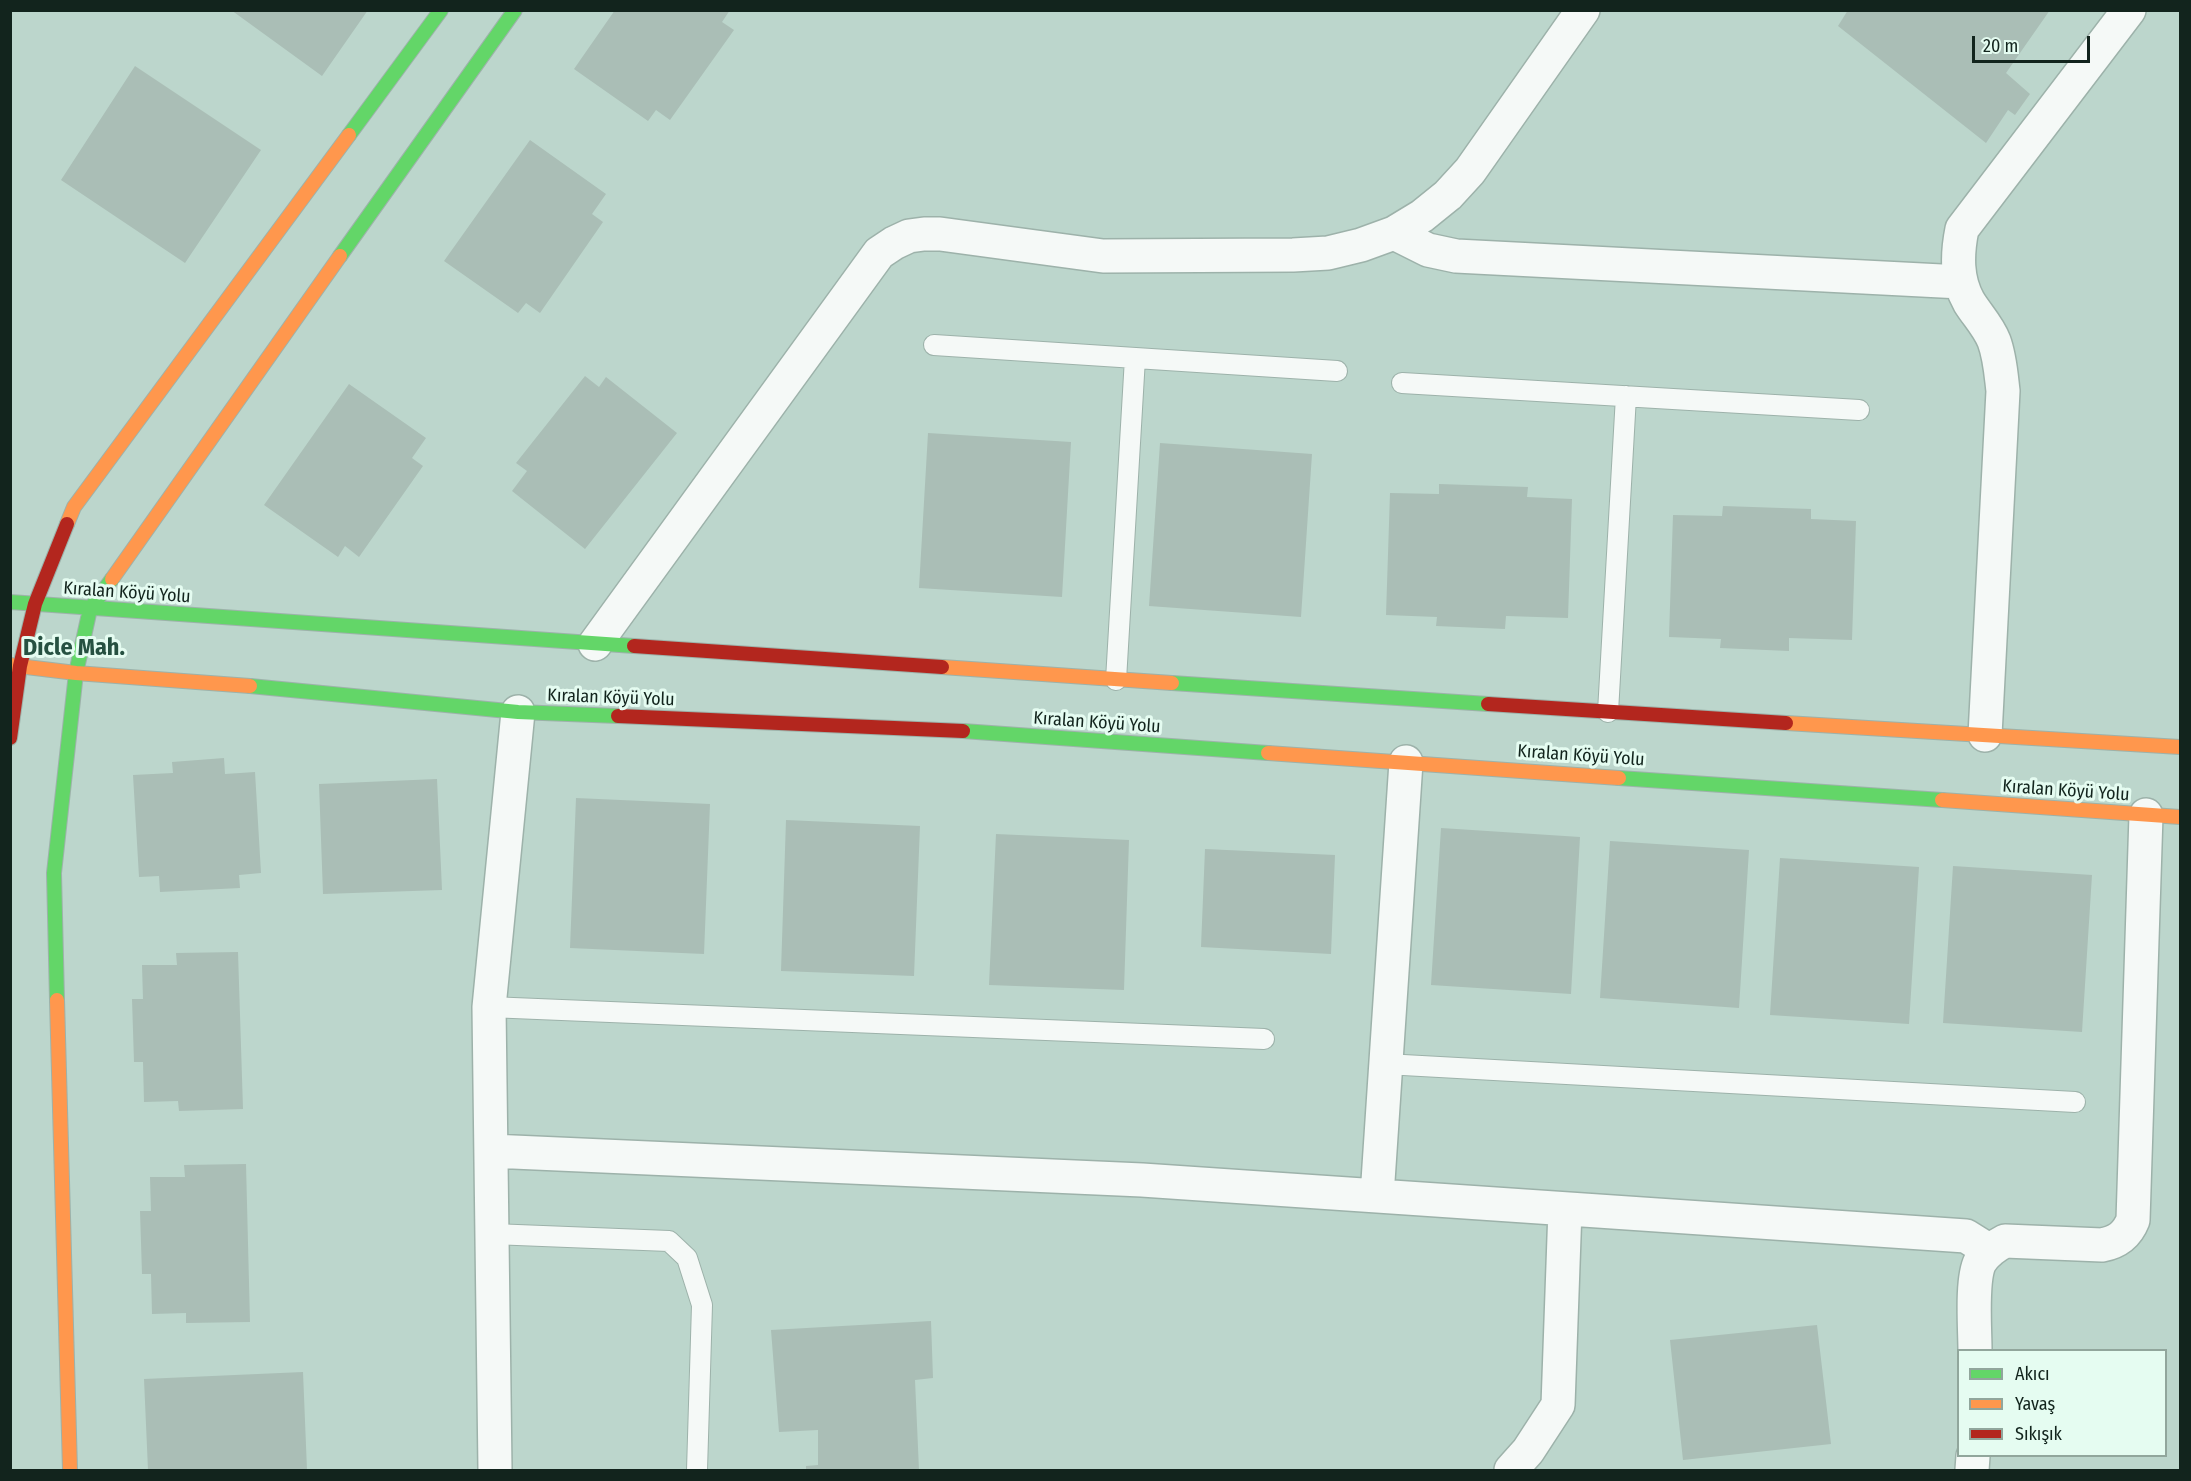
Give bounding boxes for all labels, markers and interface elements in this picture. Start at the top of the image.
scale bar [1975,24,2094,62]
text: 20 m [1983,35,2018,57]
street label: Kıralan Köyü Yolu [63,578,191,608]
district label: Dicle Mah. [23,634,125,662]
street label: Kıralan Köyü Yolu [547,685,675,711]
street label: Kıralan Köyü Yolu [1033,708,1161,738]
street label: Kıralan Köyü Yolu [1517,741,1645,771]
street label: Kıralan Köyü Yolu [2002,776,2130,806]
legend [1957,1349,2167,1457]
text: Akıcı [2015,1363,2050,1385]
text: Yavaş [2015,1393,2055,1415]
text: Sıkışık [2015,1423,2062,1445]

